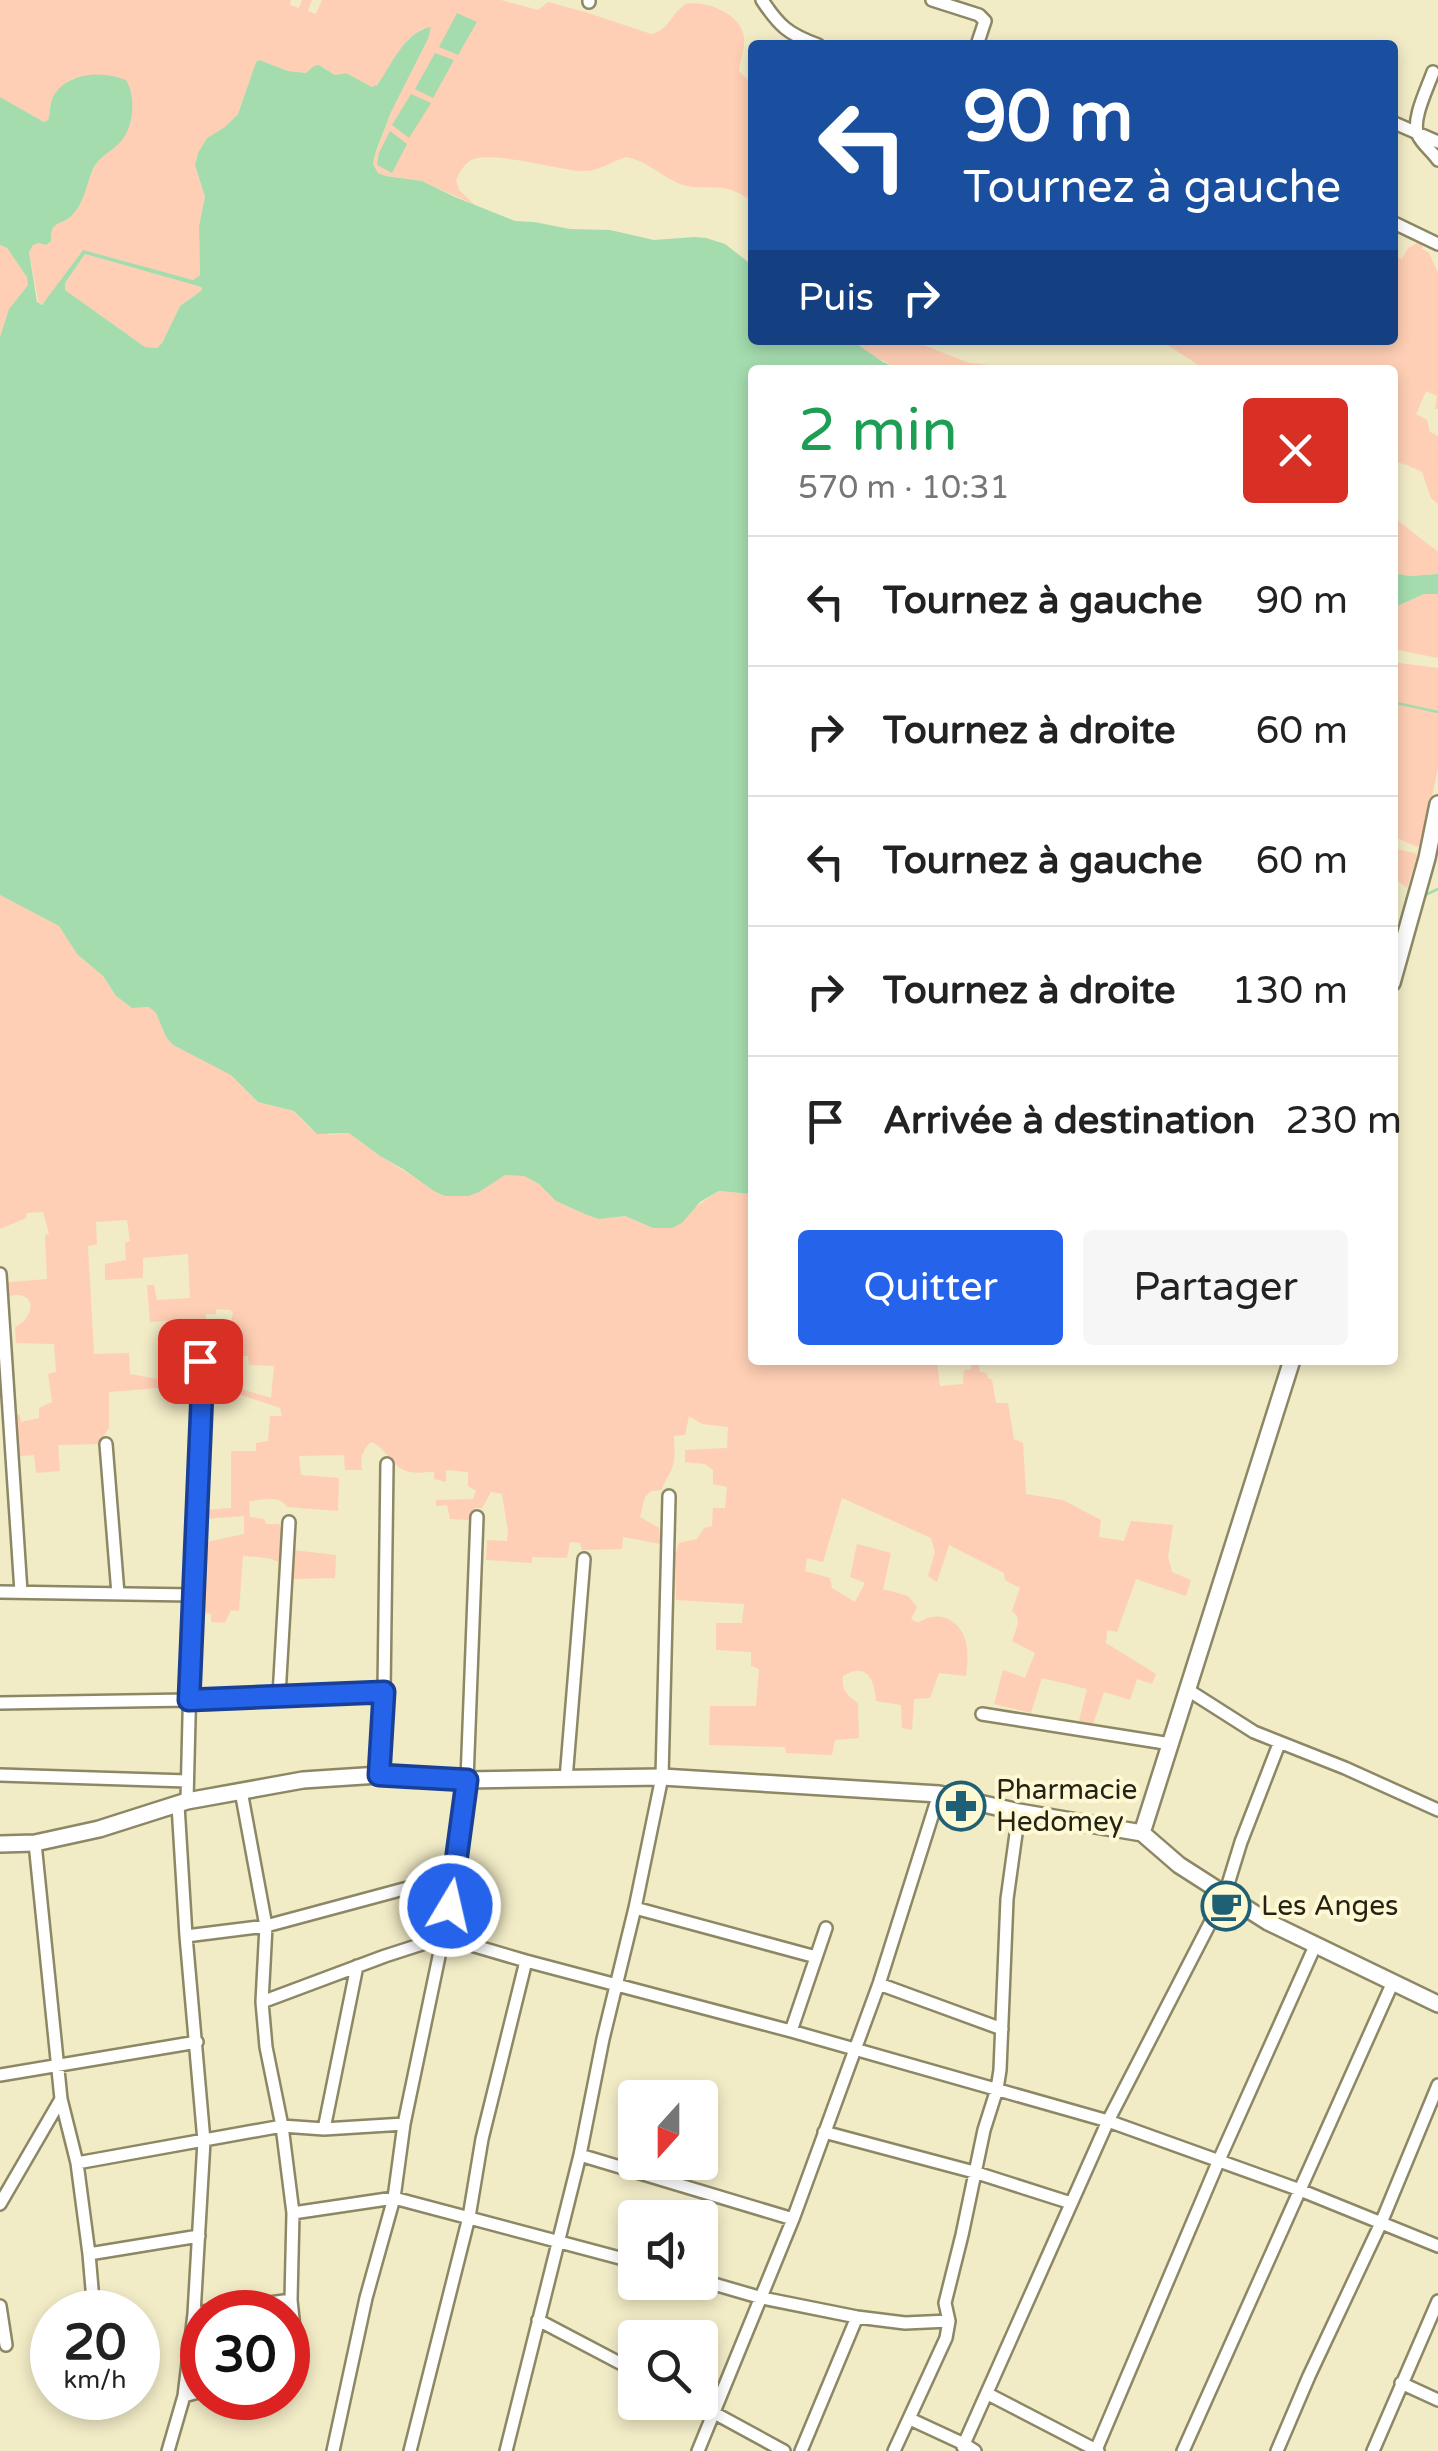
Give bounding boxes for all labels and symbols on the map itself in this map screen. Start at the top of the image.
pin [158,1319,243,1404]
place label: Pharmacie Hedomey [996,1773,1137,1839]
pharmacy icon: Pharmacie Hedomey [935,1780,987,1832]
position arrow [398,1854,502,1958]
cafe icon: Les Anges [1200,1880,1252,1932]
place label: Les Anges [1261,1889,1398,1923]
north arrow [618,2080,718,2180]
speed limit sign: 30 [180,2290,310,2420]

